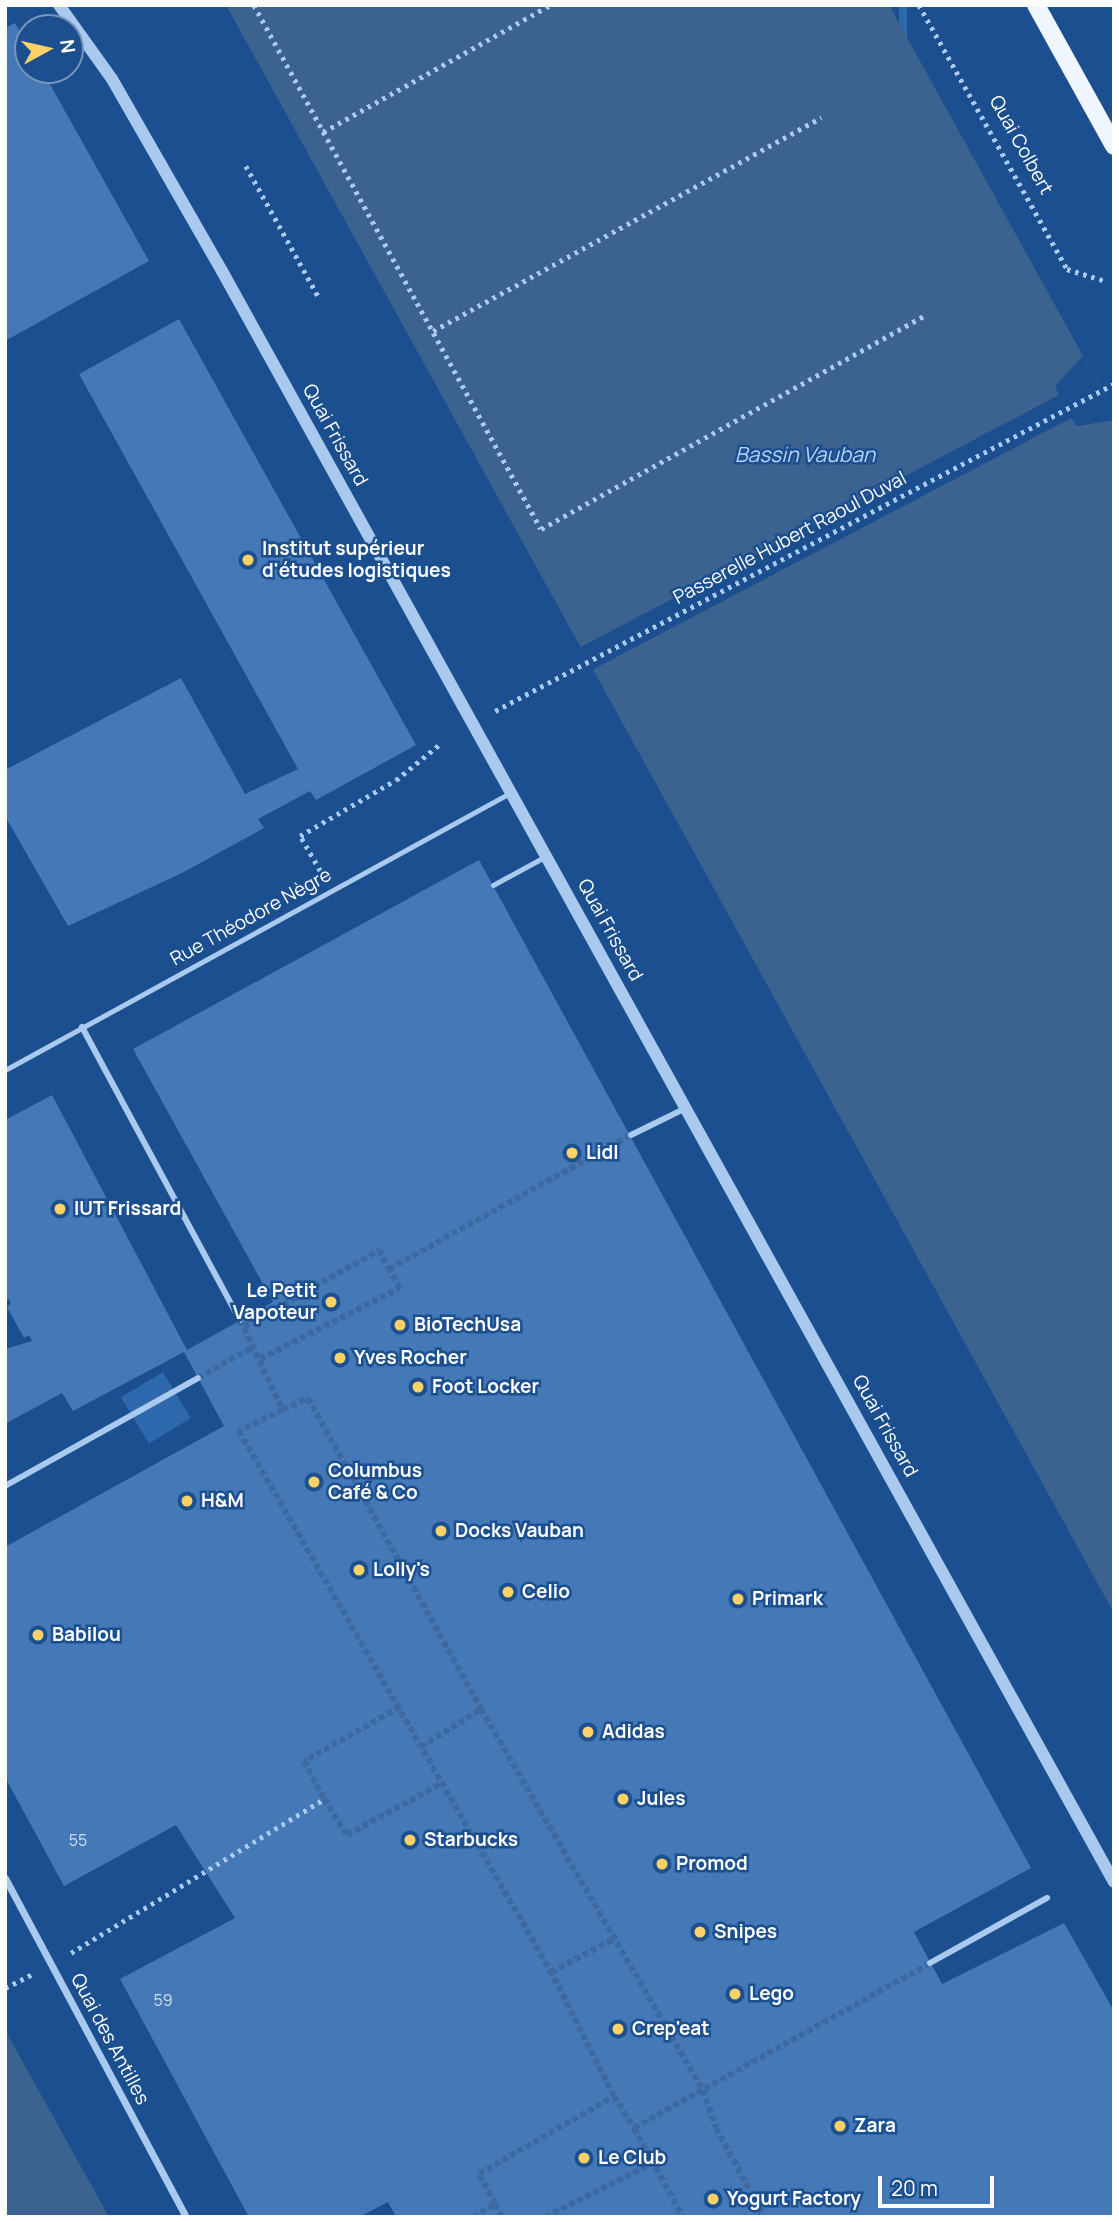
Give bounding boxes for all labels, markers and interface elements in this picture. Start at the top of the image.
north arrow [14,14,84,84]
text: N [54,38,82,55]
street label: Quai Colbert [984,91,1058,199]
street label: Quai Frissard [298,380,372,490]
water label: Bassin Vauban [735,441,875,467]
street label: Passerelle Hubert Raoul Duval [670,467,910,609]
place label: Institut supérieur d'études logistiques [262,538,451,582]
marker: Institut supérieur d'études logistiques [240,552,256,568]
street label: Rue Théodore Nègre [167,863,335,971]
street label: Quai Frissard [573,875,647,985]
place label: Lidl [586,1142,619,1164]
marker: Lidl [564,1145,580,1161]
place label: IUT Frissard [74,1198,182,1220]
marker: IUT Frissard [52,1201,68,1217]
place label: Le Petit Vapoteur [233,1280,317,1324]
marker: Le Petit Vapoteur [323,1294,339,1310]
place label: BioTechUsa [414,1314,521,1336]
marker: BioTechUsa [392,1317,408,1333]
place label: Yves Rocher [354,1347,467,1369]
marker: Yves Rocher [332,1350,348,1366]
street label: Quai Frissard [848,1371,922,1481]
place label: Foot Locker [432,1376,539,1398]
marker: Foot Locker [410,1379,426,1395]
place label: Columbus Café & Co [328,1460,422,1504]
marker: Columbus Café & Co [306,1474,322,1490]
place label: H&M [201,1490,244,1512]
marker: H&M [179,1493,195,1509]
place label: Docks Vauban [455,1520,584,1542]
marker: Docks Vauban [433,1523,449,1539]
place label: Lolly's [373,1559,430,1581]
marker: Lolly's [351,1562,367,1578]
place label: Celio [522,1581,570,1603]
marker: Celio [500,1584,516,1600]
place label: Primark [752,1588,823,1610]
marker: Primark [730,1591,746,1607]
place label: Babilou [52,1624,121,1646]
marker: Babilou [30,1627,46,1643]
place label: Adidas [602,1721,665,1743]
marker: Adidas [580,1724,596,1740]
place label: Jules [637,1788,685,1810]
marker: Jules [615,1791,631,1807]
place label: Starbucks [424,1829,518,1851]
house number: 55 [69,1830,87,1850]
marker: Starbucks [402,1832,418,1848]
place label: Promod [676,1853,748,1875]
marker: Promod [654,1856,670,1872]
place label: Snipes [714,1921,777,1943]
marker: Snipes [692,1924,708,1940]
street label: Quai des Antilles [66,1970,154,2108]
place label: Lego [749,1983,794,2005]
marker: Lego [727,1986,743,2002]
house number: 59 [153,1990,173,2010]
place label: Crep'eat [632,2018,709,2040]
marker: Crep'eat [610,2021,626,2037]
place label: Zara [854,2115,896,2137]
marker: Zara [832,2118,848,2134]
place label: Le Club [598,2147,666,2169]
marker: Le Club [576,2150,592,2166]
scale bar [881,2162,996,2206]
text: 20 m [891,2174,938,2202]
place label: Yogurt Factory [727,2188,861,2210]
marker: Yogurt Factory [705,2191,721,2207]

